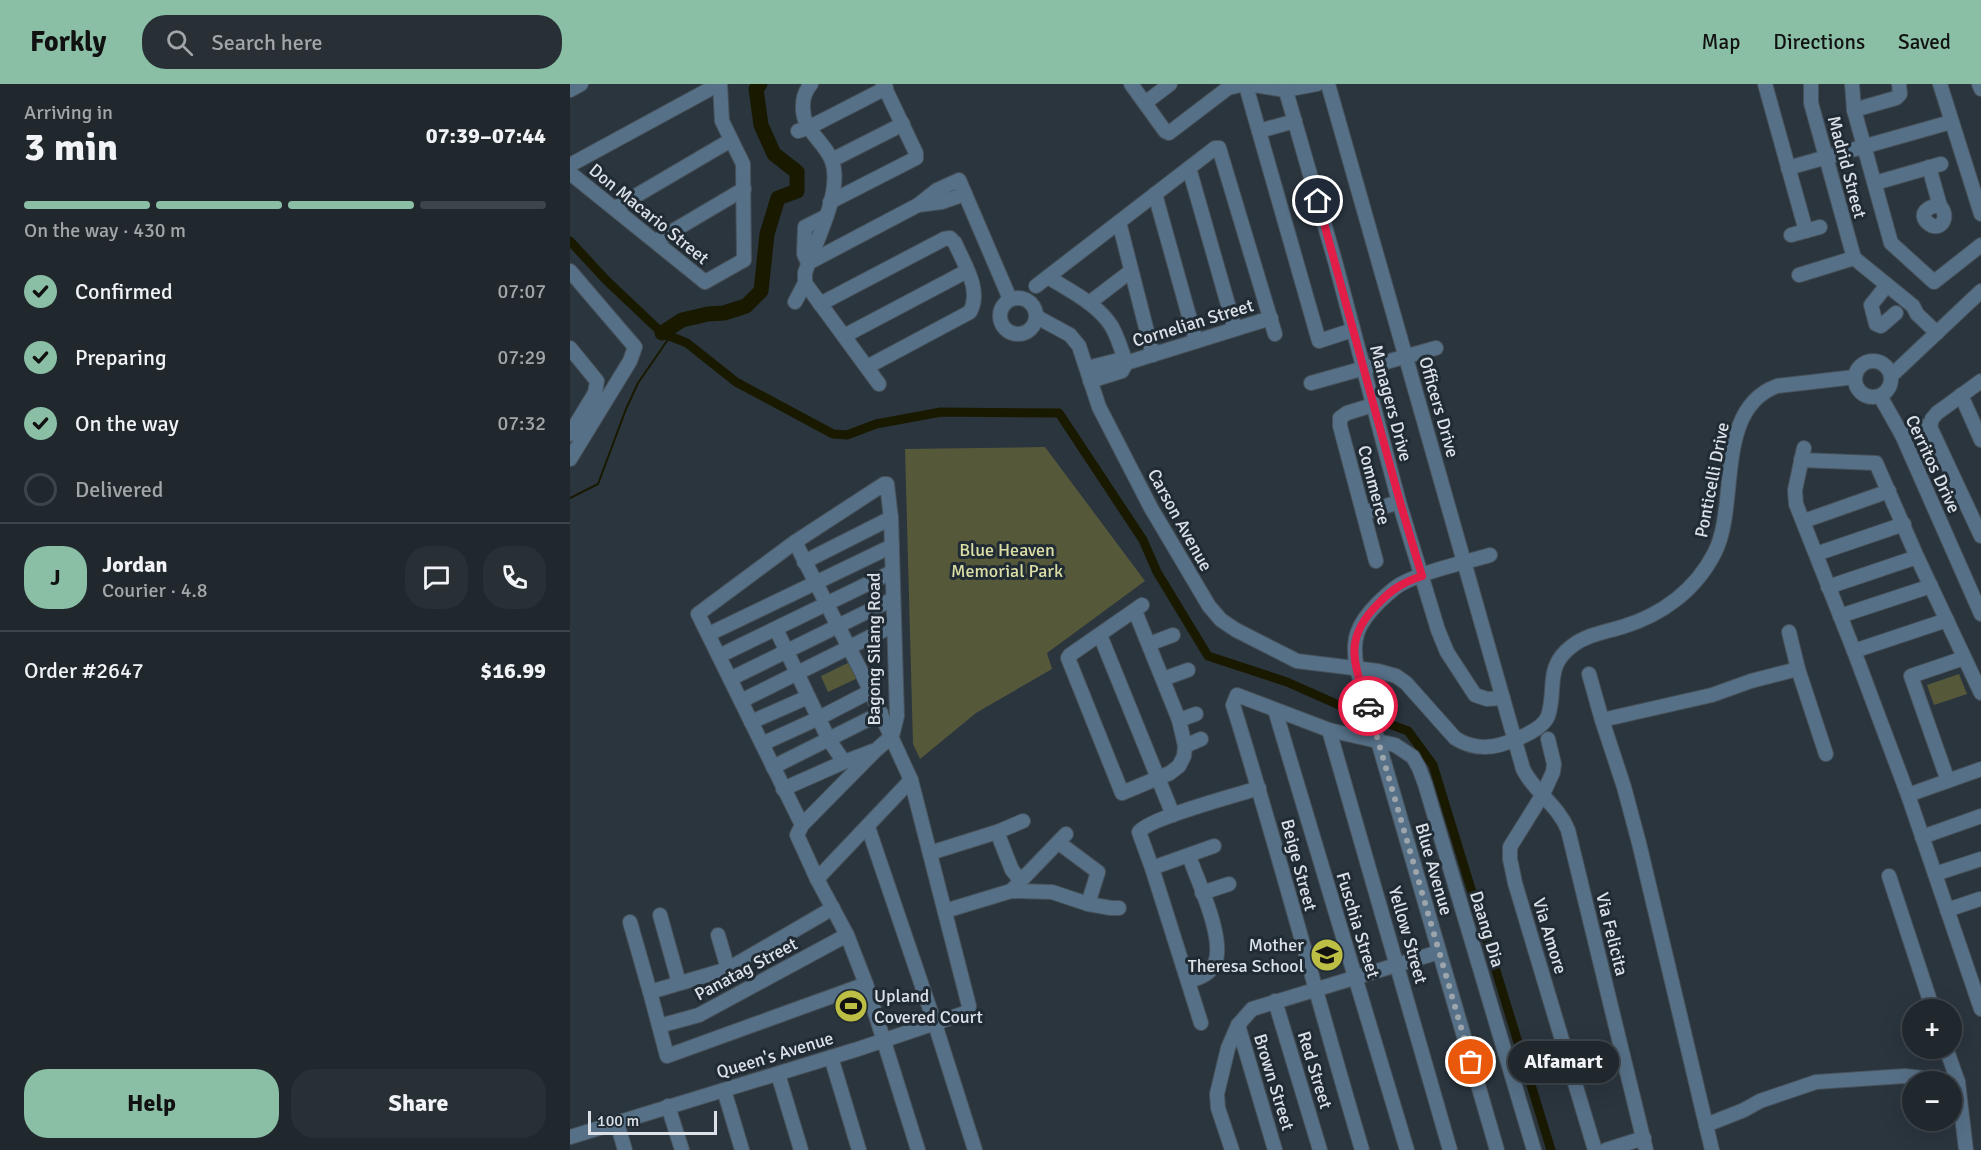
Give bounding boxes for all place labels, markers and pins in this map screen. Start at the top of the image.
pin [1292,175,1343,226]
place label: Mother Theresa School [1188,934,1304,977]
school or university icon: Mother Theresa School [1309,937,1345,973]
place label: Upland Covered Court [874,985,983,1028]
sports icon: Upland Covered Court [833,988,869,1024]
pin [1445,1036,1496,1087]
callout: Alfamart [1507,1041,1618,1083]

